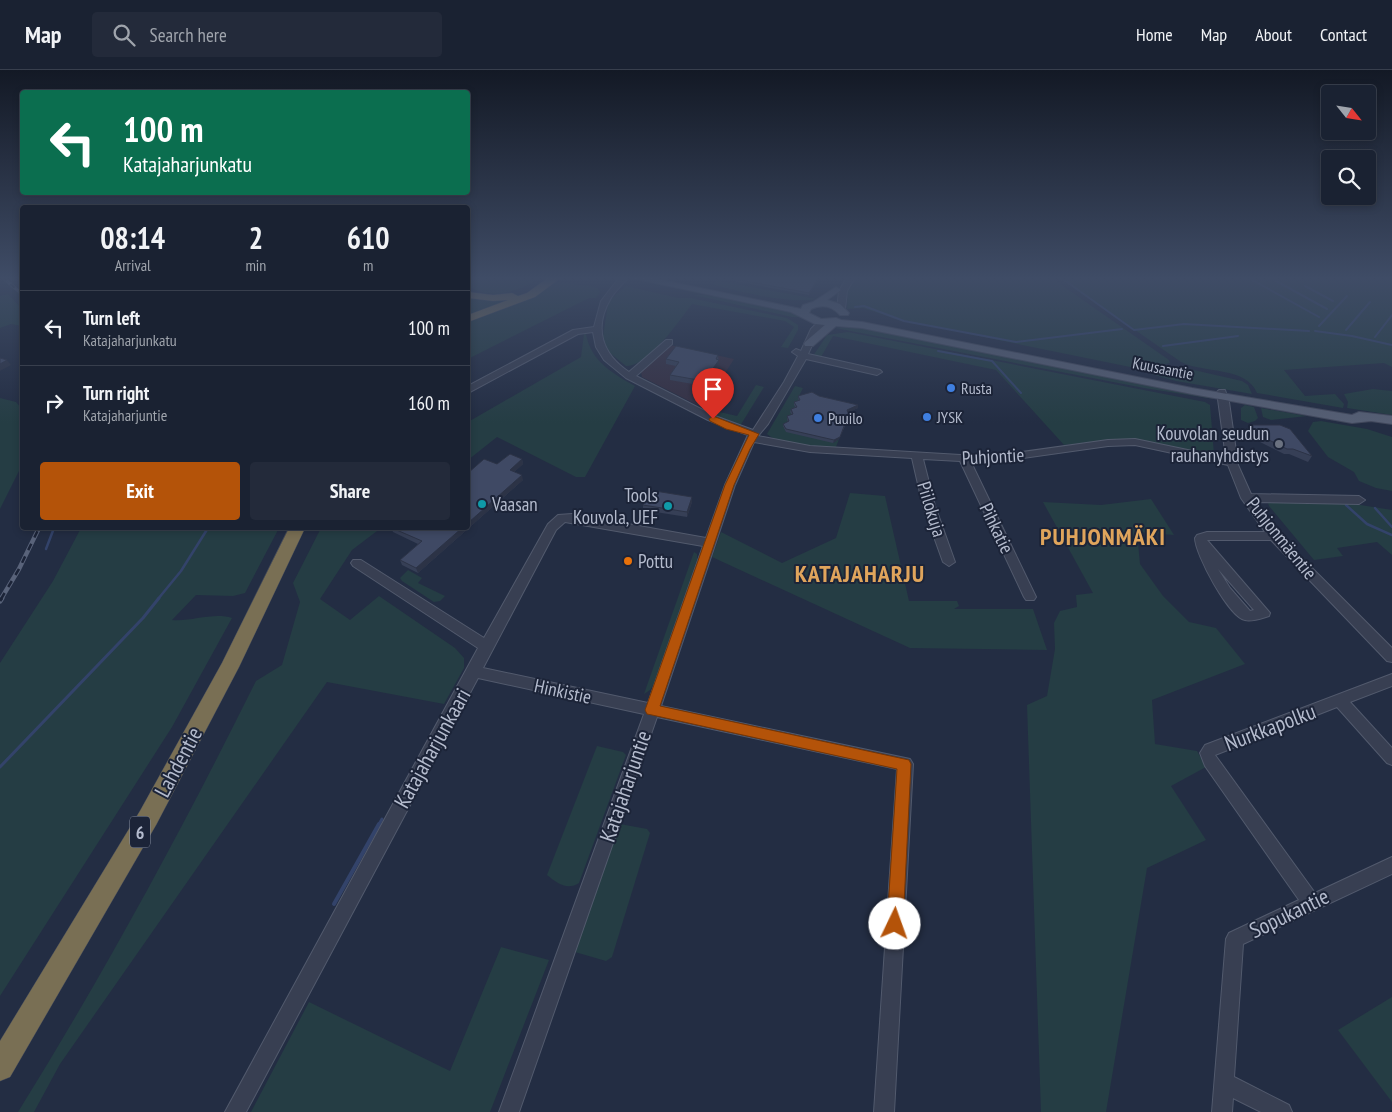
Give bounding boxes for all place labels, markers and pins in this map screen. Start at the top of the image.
pin [692,368,734,419]
place label: Rusta [961,378,992,398]
marker: Rusta [945,382,957,394]
place label: JYSK [936,407,963,427]
place label: Puuilo [828,408,863,428]
marker: JYSK [921,411,933,423]
marker: Puuilo [812,412,824,424]
place label: Kouvolan seudun rauhanyhdistys [1157,421,1269,467]
marker: Kouvolan seudun rauhanyhdistys [1273,438,1285,450]
place label: Tools Kouvola, UEF [573,483,658,529]
place label: Vaasan [491,492,538,516]
marker: Vaasan [476,498,488,510]
marker: Tools Kouvola, UEF [662,500,674,512]
place label: Pottu [638,549,673,573]
marker: Pottu [622,555,634,567]

